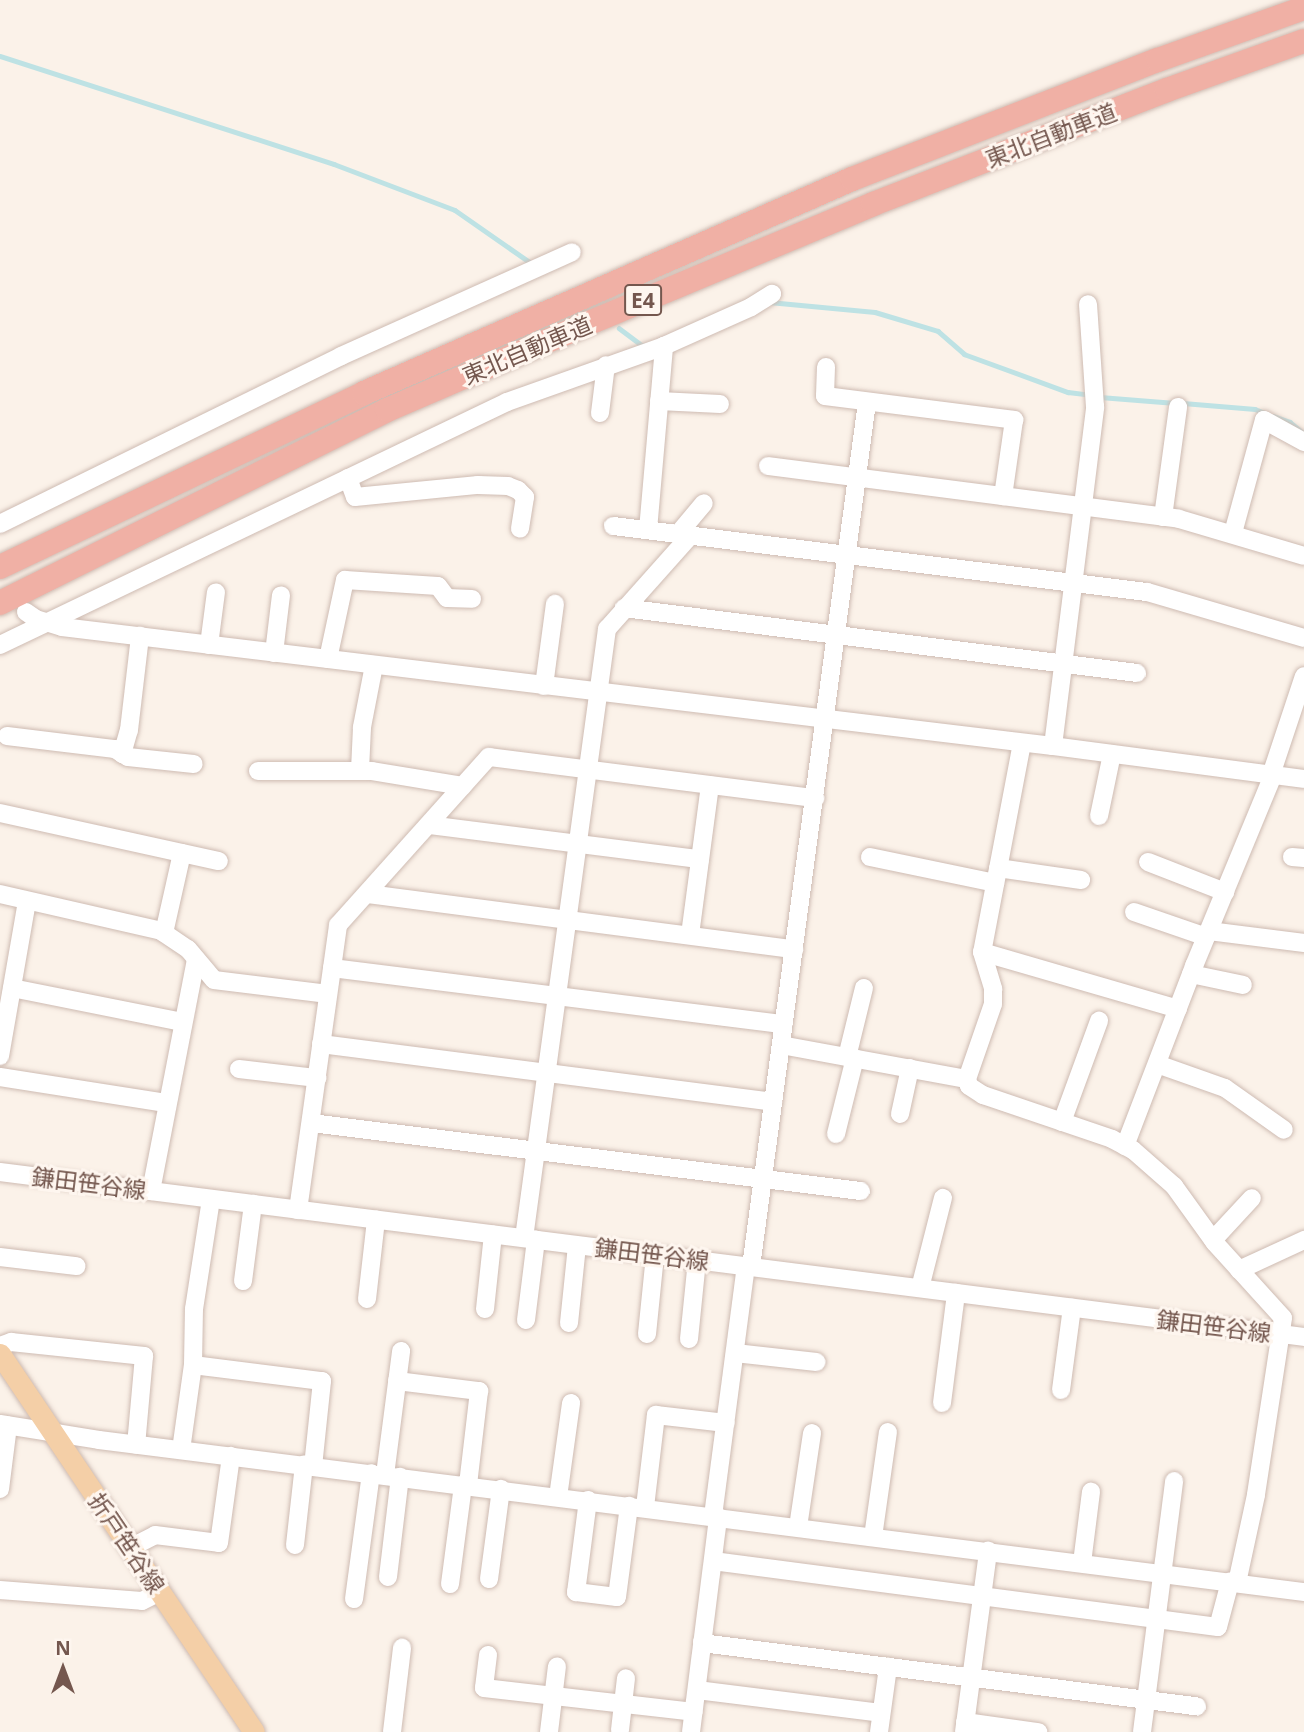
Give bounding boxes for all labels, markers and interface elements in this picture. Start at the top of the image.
street label: 東北自動車道 [982,97,1120,173]
road number: E4 [624,282,662,318]
street label: 東北自動車道 [458,310,596,390]
street label: 鎌田笹谷線 [30,1162,148,1204]
street label: 鎌田笹谷線 [593,1233,711,1275]
street label: 鎌田笹谷線 [1155,1305,1273,1347]
street label: 折戸笹谷線 [83,1488,171,1598]
north arrow [28,1634,98,1704]
text: N [55,1635,71,1661]

